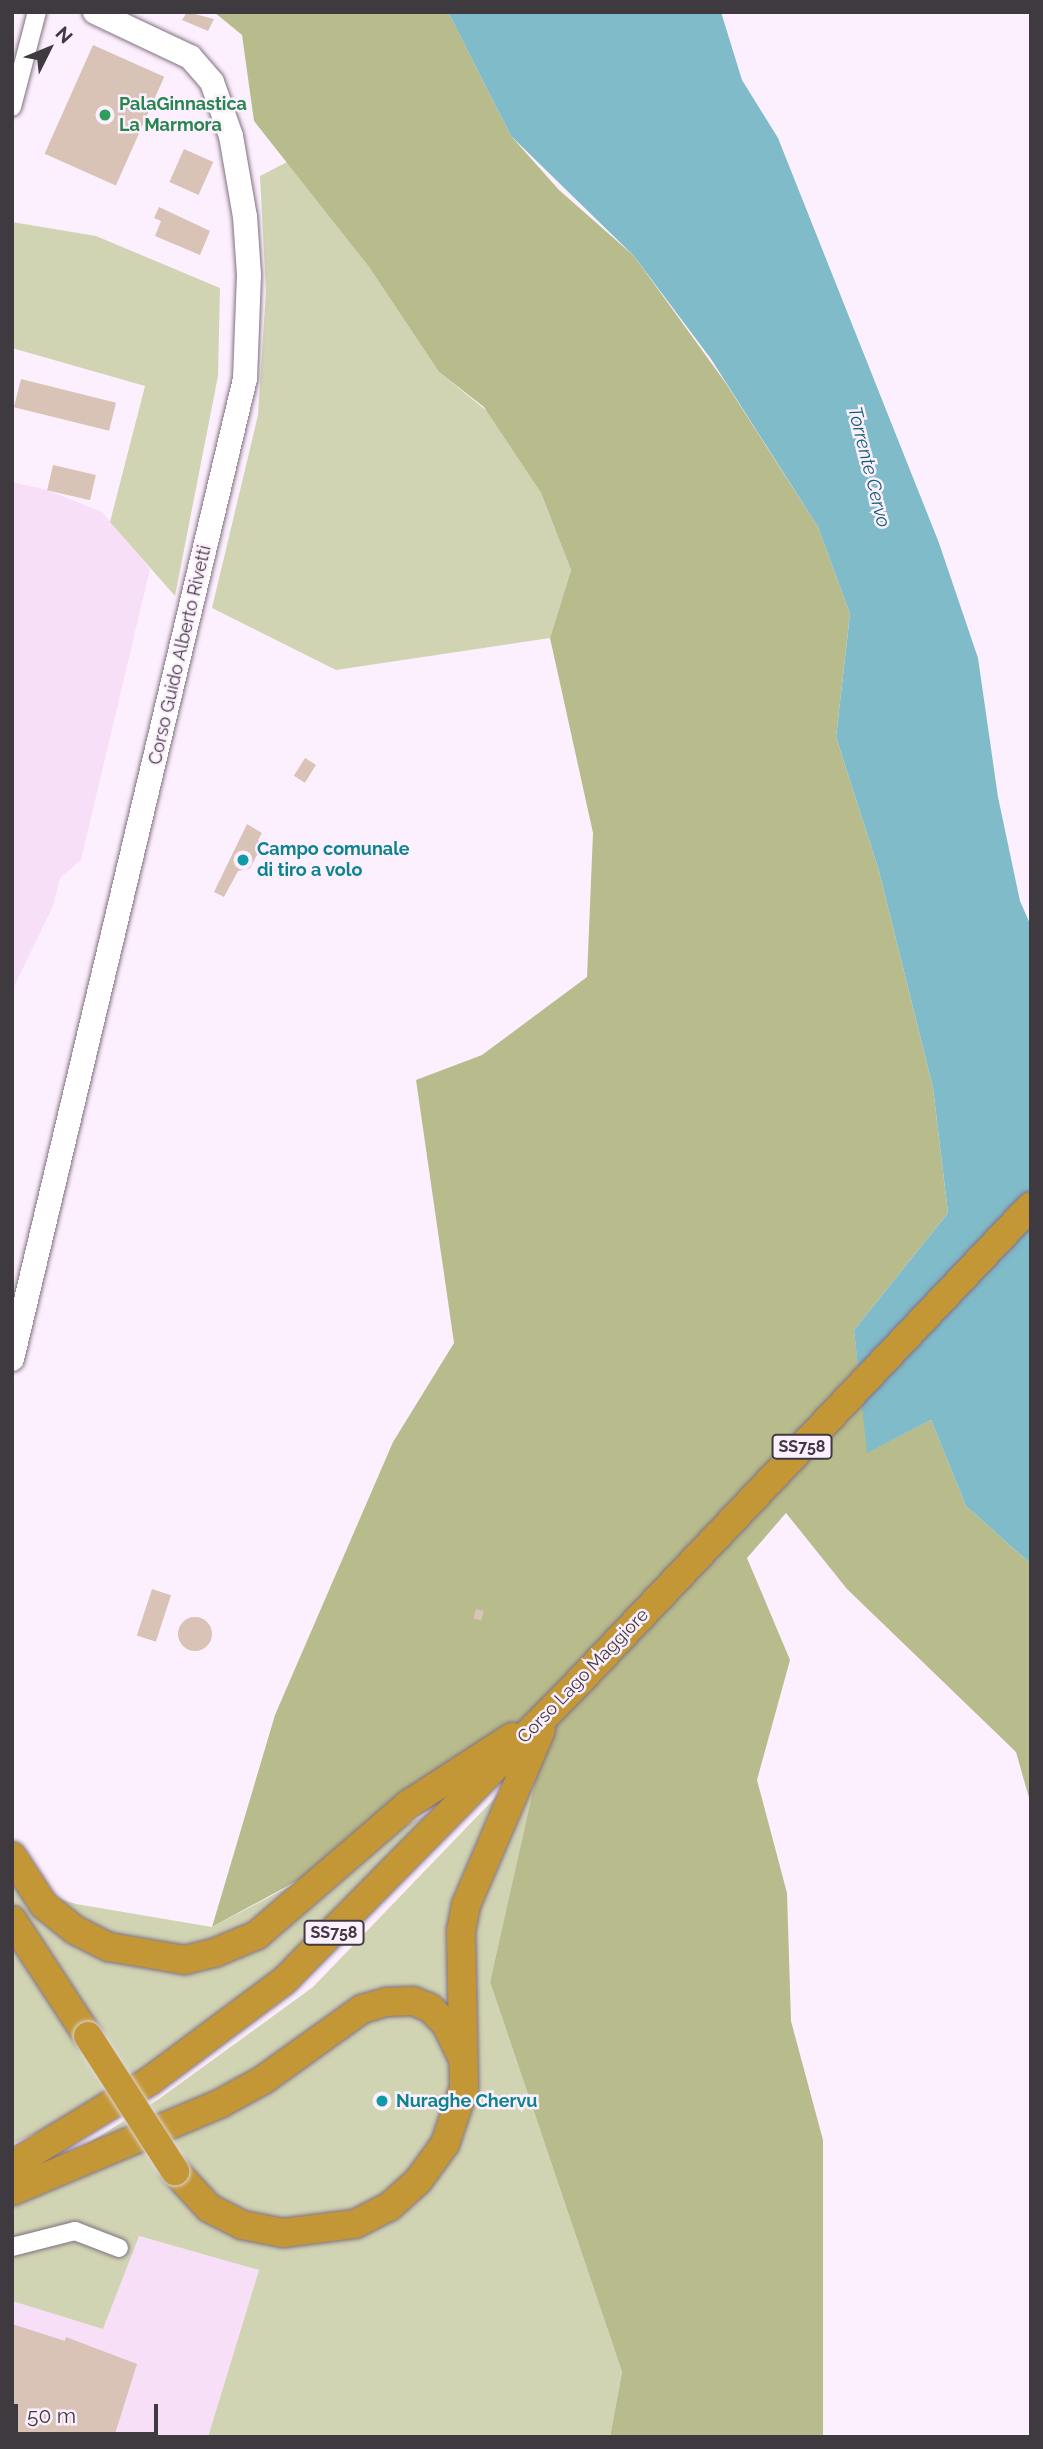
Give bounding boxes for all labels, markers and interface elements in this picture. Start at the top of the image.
north arrow [14,14,84,84]
text: N [51,22,77,47]
place label: PalaGinnastica La Marmora [119,94,247,136]
marker: PalaGinnastica La Marmora [97,107,113,123]
water label: Torrente Cervo [843,404,895,530]
street label: Corso Guido Alberto Rivetti [144,543,216,767]
place label: Campo comunale di tiro a volo [257,839,410,882]
marker: Campo comunale di tiro a volo [235,852,251,868]
road number: SS758 [770,1434,834,1460]
street label: Corso Lago Maggiore [513,1604,653,1748]
road number: SS758 [302,1921,366,1946]
place label: Nuraghe Chervu [396,2090,537,2112]
marker: Nuraghe Chervu [374,2093,390,2109]
scale bar [18,2390,161,2434]
text: 50 m [27,2403,76,2428]

